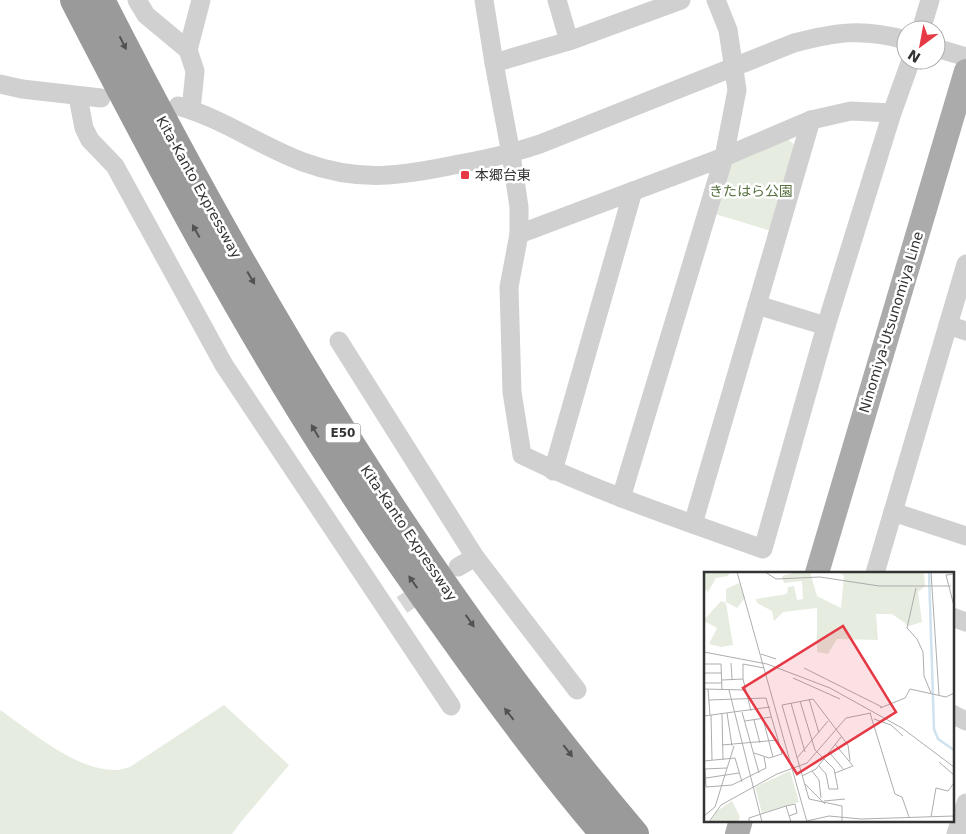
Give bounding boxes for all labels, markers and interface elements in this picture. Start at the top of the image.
north arrow [896,20,946,70]
one-way arrow [119,36,127,51]
text: N [905,46,923,66]
street label: Kita-Kanto Expressway [153,113,245,261]
place label: 本郷台東 [475,167,531,183]
marker: 本郷台東 [459,169,471,181]
park label: きたはら公園 [709,183,793,199]
one-way arrow [192,225,201,238]
street label: Ninomiya-Utsunomiya Line [856,229,926,415]
one-way arrow [246,272,255,285]
road number: E50 [326,423,360,442]
one-way arrow [310,425,319,438]
street label: Kita-Kanto Expressway [358,462,460,604]
inset map [704,572,954,822]
one-way arrow [408,575,418,589]
one-way arrow [465,615,475,628]
one-way arrow [503,707,514,720]
one-way arrow [562,744,573,757]

